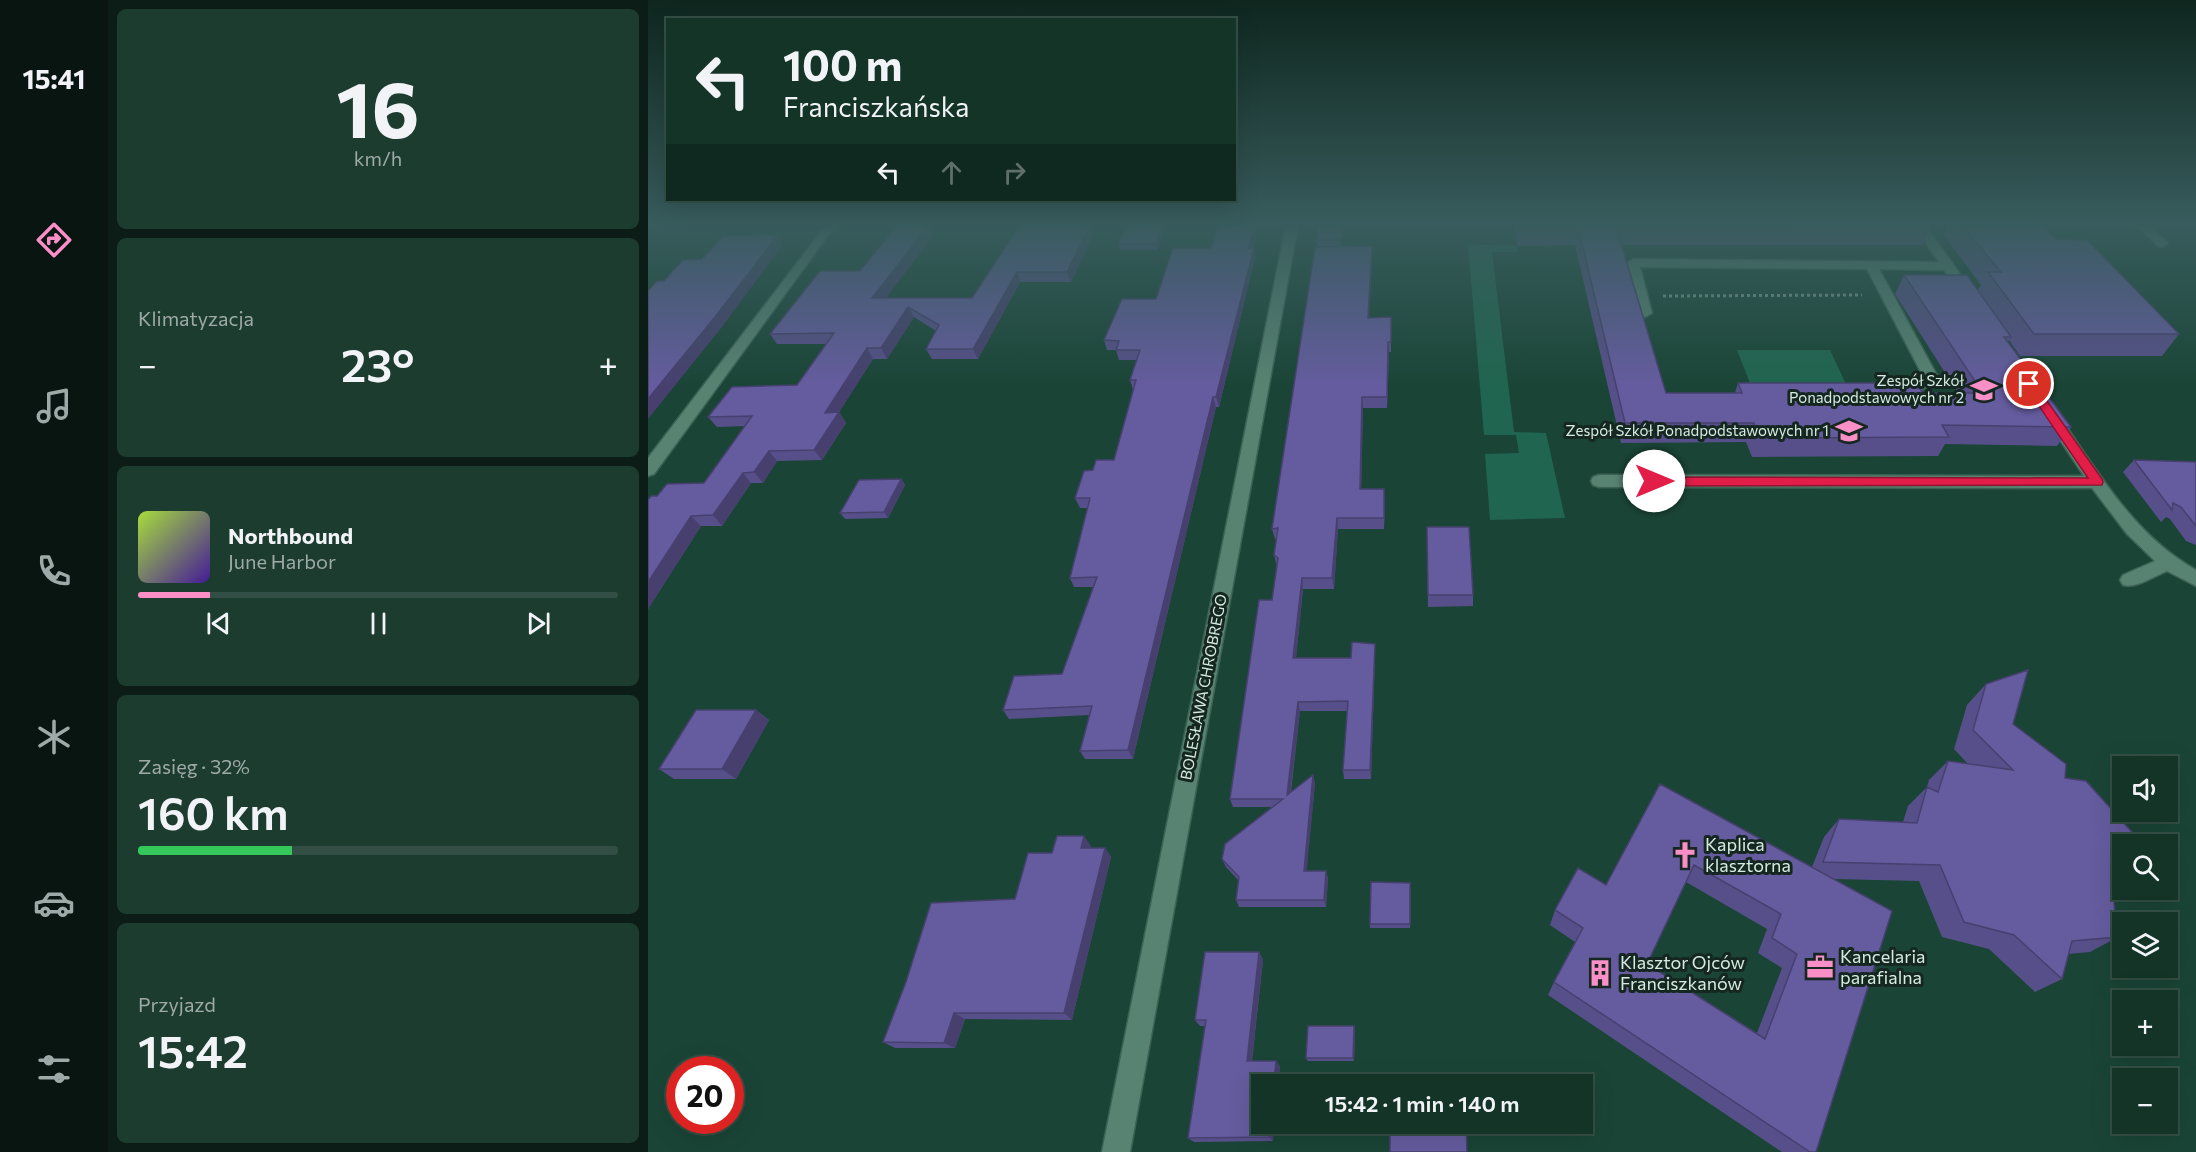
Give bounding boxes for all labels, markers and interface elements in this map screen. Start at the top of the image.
text: 100 m [783,38,903,90]
icon: left [684,42,762,120]
text: 16 [336,59,420,154]
text: 15:41 [22,62,86,95]
text: Franciszkańska [783,90,969,123]
text: km/h [354,146,402,170]
icon: left [872,156,905,189]
icon: ahead [935,156,968,189]
icon: right [998,156,1031,189]
icon: directions [33,219,75,261]
text: Klimatyzacja [138,306,254,330]
text: 23° [341,336,414,391]
text: − [138,343,157,384]
text: + [599,343,618,384]
pin [2003,358,2054,409]
icon: arrive [2012,367,2045,400]
place label: Zespół Szkół Ponadpodstawowych nr 2 [1789,371,1964,406]
school or university icon: Zespół Szkół Ponadpodstawowych nr 2 [1969,375,1999,405]
icon: music [33,385,75,427]
school or university icon: Zespół Szkół Ponadpodstawowych nr 1 [1834,416,1864,446]
place label: Zespół Szkół Ponadpodstawowych nr 1 [1566,421,1829,439]
position arrow [1622,449,1686,513]
text: Northbound [228,522,353,549]
text: June Harbor [228,549,336,573]
icon: phone [33,550,75,592]
street label: BOLESŁAWA CHROBREGO [1176,592,1230,781]
icon: previous [202,607,235,640]
icon: pause [362,607,395,640]
icon: next [522,607,555,640]
icon: climate [33,716,75,758]
text: Zasięg · 32% [138,754,250,778]
map controls [2112,756,2178,1134]
button: sound [2112,756,2178,822]
text: 160 km [138,784,289,839]
place label: Kaplica klasztorna [1705,833,1791,876]
button: search [2112,834,2178,900]
church icon: Kaplica klasztorna [1670,840,1700,870]
icon: car [33,882,75,924]
button: layers [2112,912,2178,978]
place label: Kancelaria parafialna [1840,945,1925,988]
place label: Klasztor Ojców Franciszkanów [1620,951,1745,994]
office icon: Kancelaria parafialna [1805,952,1835,982]
building icon: Klasztor Ojców Franciszkanów [1585,958,1615,988]
button: + [2112,990,2178,1056]
text: Przyjazd [138,992,216,1016]
text: 15:42 [138,1022,248,1077]
icon: filters [33,1048,75,1090]
speed limit sign: 20 [666,1056,744,1134]
button: − [2112,1068,2178,1134]
text: 15:42 · 1 min · 140 m [1325,1090,1519,1117]

